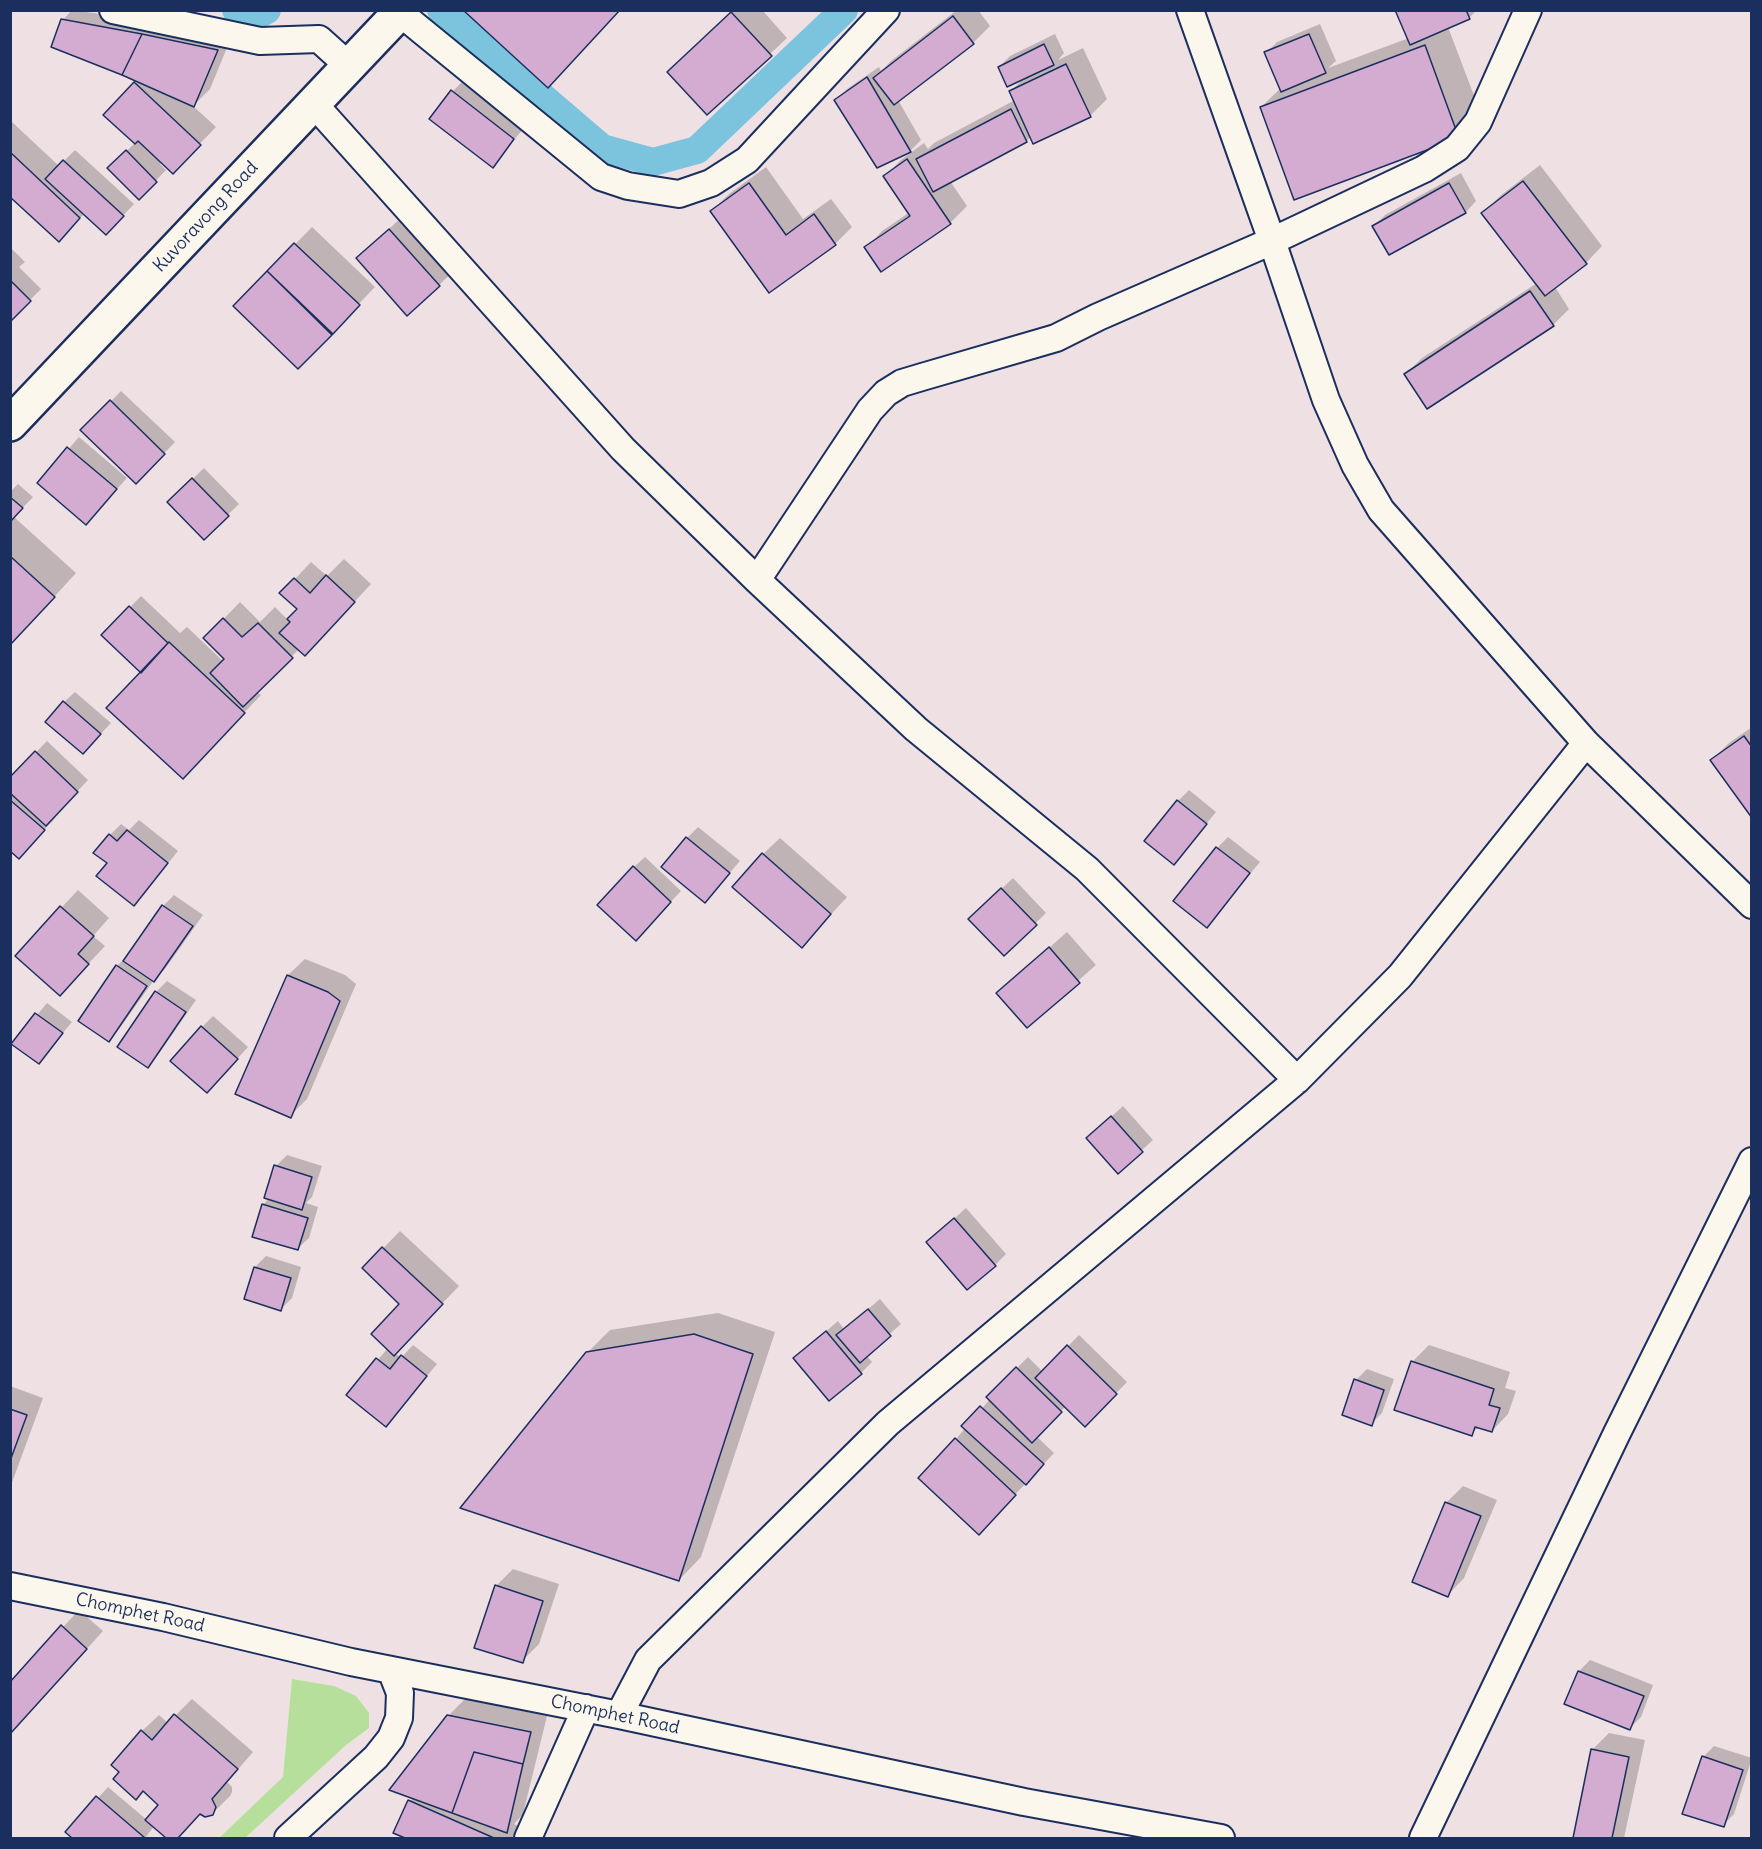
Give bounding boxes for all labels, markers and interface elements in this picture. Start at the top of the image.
street label: Kuvoravong Road [149,157,263,277]
street label: Chomphet Road [74,1589,206,1637]
street label: Chomphet Road [549,1691,681,1739]

